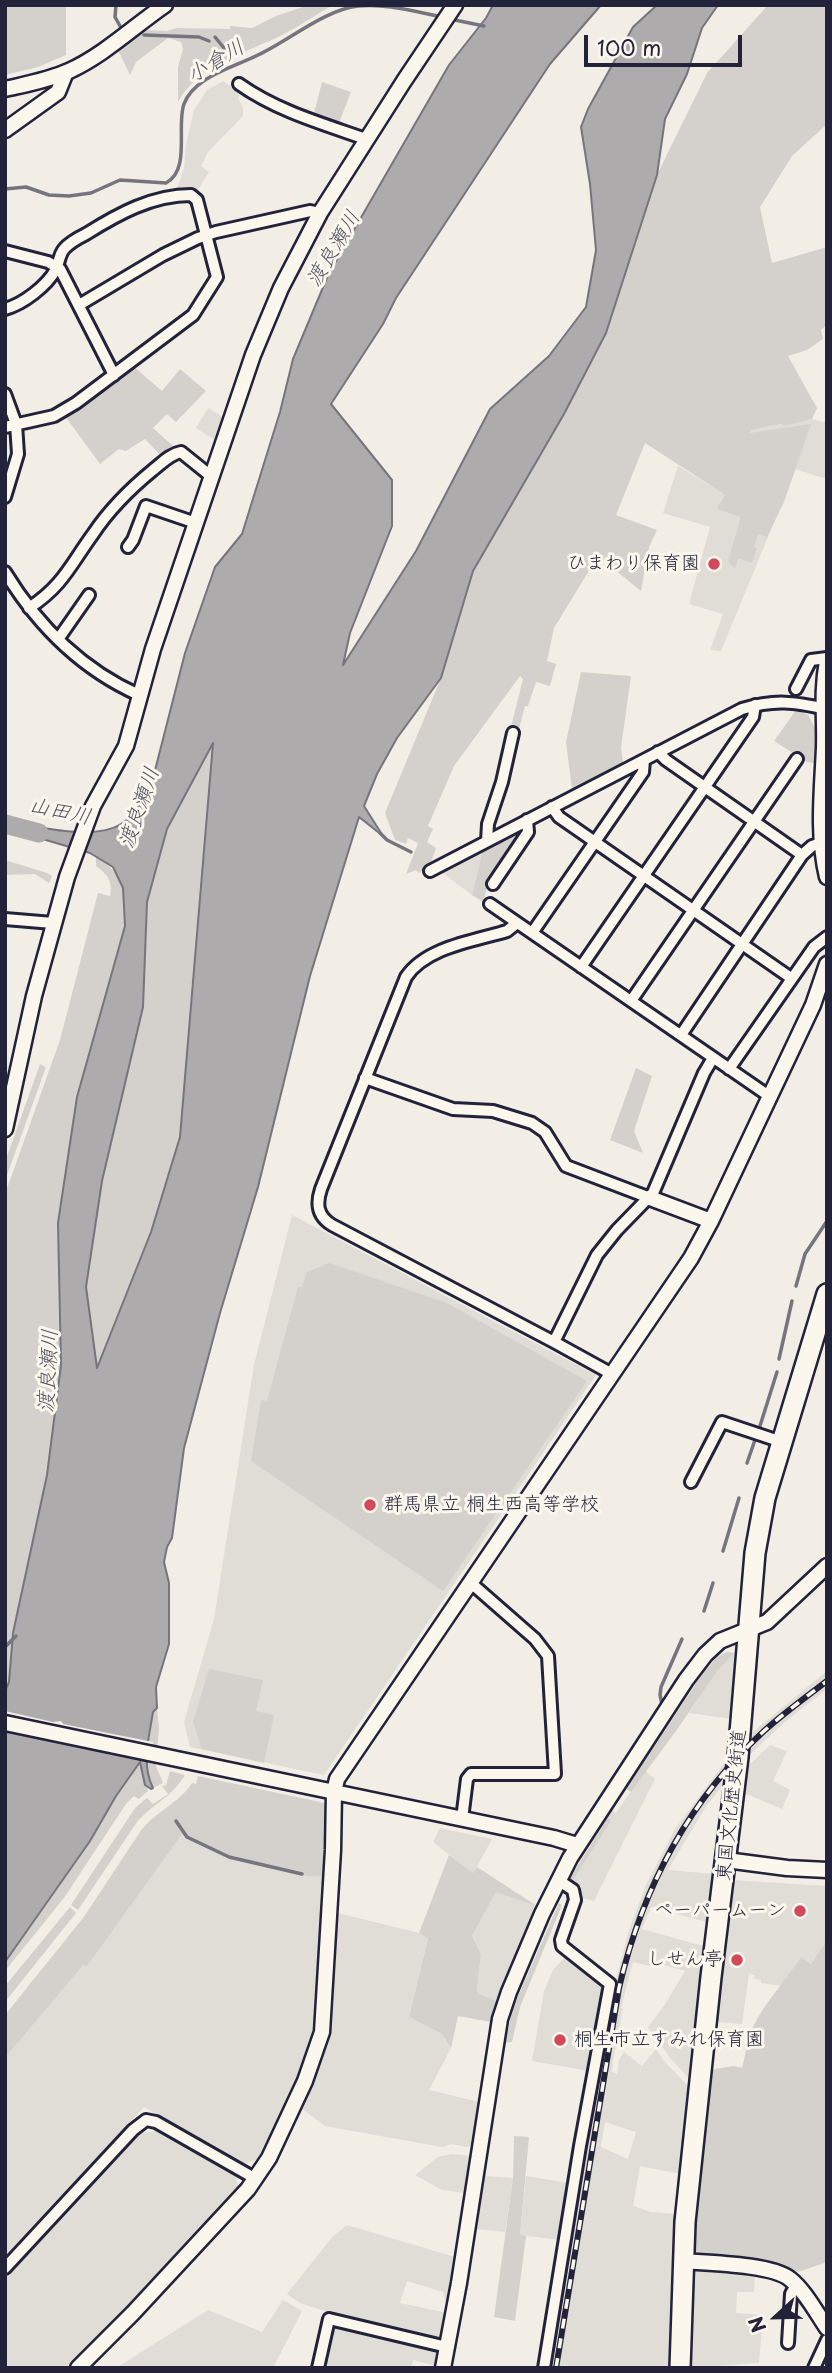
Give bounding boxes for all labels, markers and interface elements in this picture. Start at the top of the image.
scale bar [587,21,744,65]
text: 100 m [597,31,661,63]
water label: 小倉川 [183,35,249,89]
water label: 渡良瀬川 [302,207,366,291]
place label: ひまわり保育園 [567,553,700,575]
marker: ひまわり保育園 [706,556,722,572]
water label: 渡良瀬川 [114,764,166,852]
water label: 山田川 [27,793,93,831]
water label: 渡良瀬川 [34,1328,64,1414]
place label: 群馬県立 桐生西高等学校 [384,1494,599,1516]
marker: 群馬県立 桐生西高等学校 [362,1497,378,1513]
street label: 東国文化歴史街道 [713,1728,751,1882]
place label: ペーパームーン [654,1900,786,1922]
marker: ペーパームーン [792,1903,808,1919]
place label: しせん亭 [647,1949,723,1971]
marker: しせん亭 [729,1952,745,1968]
place label: 桐生市立すみれ保育園 [574,2029,764,2051]
marker: 桐生市立すみれ保育園 [552,2032,568,2048]
north arrow [741,2282,811,2352]
text: N [741,2313,772,2337]

